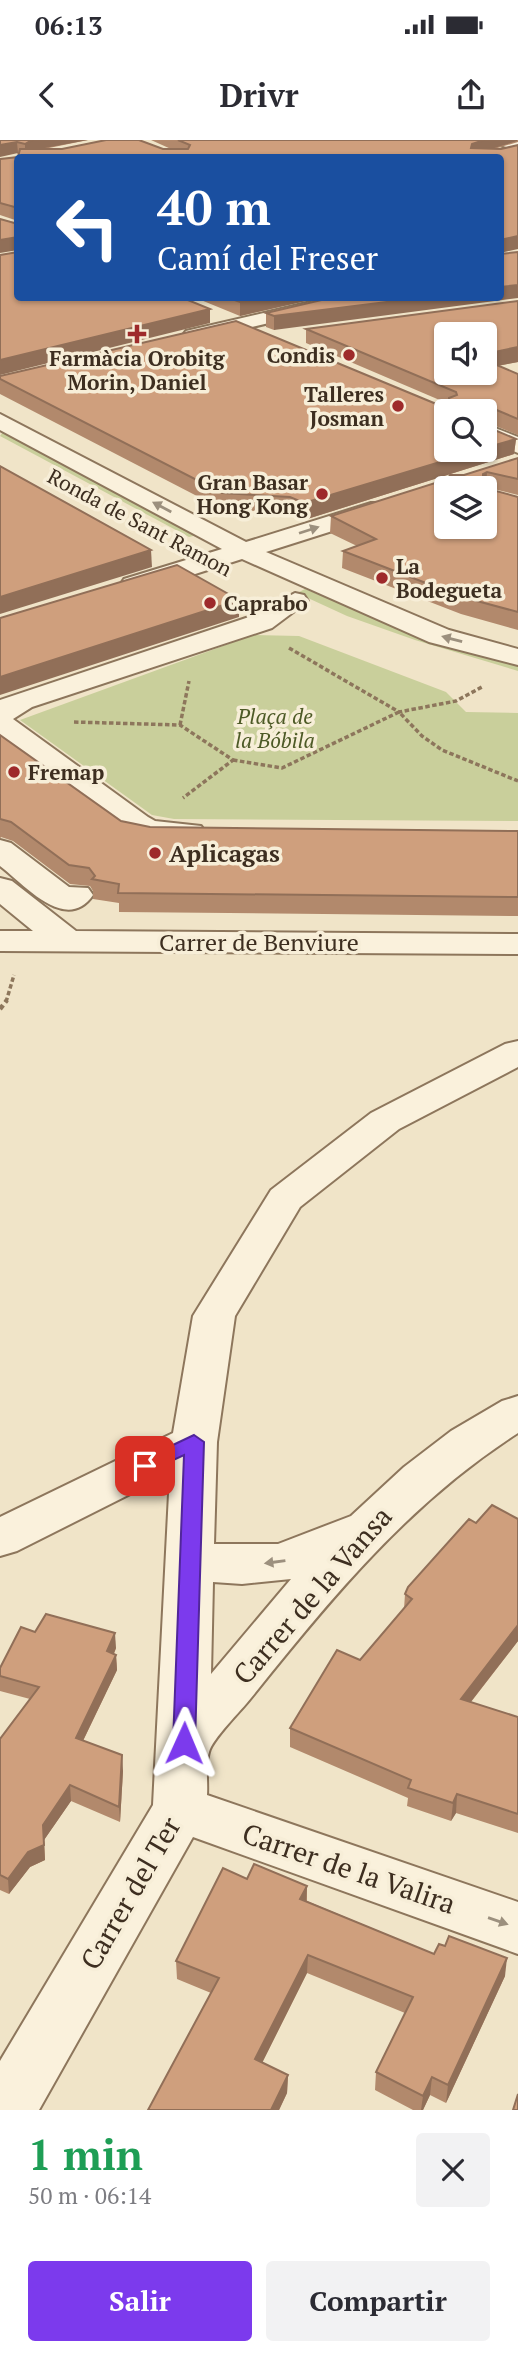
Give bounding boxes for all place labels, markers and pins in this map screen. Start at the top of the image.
marker: Farmàcia Orobitg Morin, Daniel [129,326,145,342]
place label: Condis [267,341,335,369]
place label: Farmàcia Orobitg Morin, Daniel [49,344,226,396]
marker: Condis [341,347,357,363]
place label: Talleres Josman [304,380,384,432]
marker: Talleres Josman [390,398,406,414]
place label: Gran Basar Hong Kong [197,468,309,520]
marker: Gran Basar Hong Kong [314,486,330,502]
place label: La Bodegueta [396,552,503,604]
marker: La Bodegueta [374,570,390,586]
place label: Caprabo [224,589,308,617]
marker: Caprabo [202,595,218,611]
place label: Fremap [28,758,105,786]
marker: Fremap [6,764,22,780]
place label: Aplicagas [169,837,280,869]
marker: Aplicagas [147,845,163,861]
pin [115,1436,175,1496]

